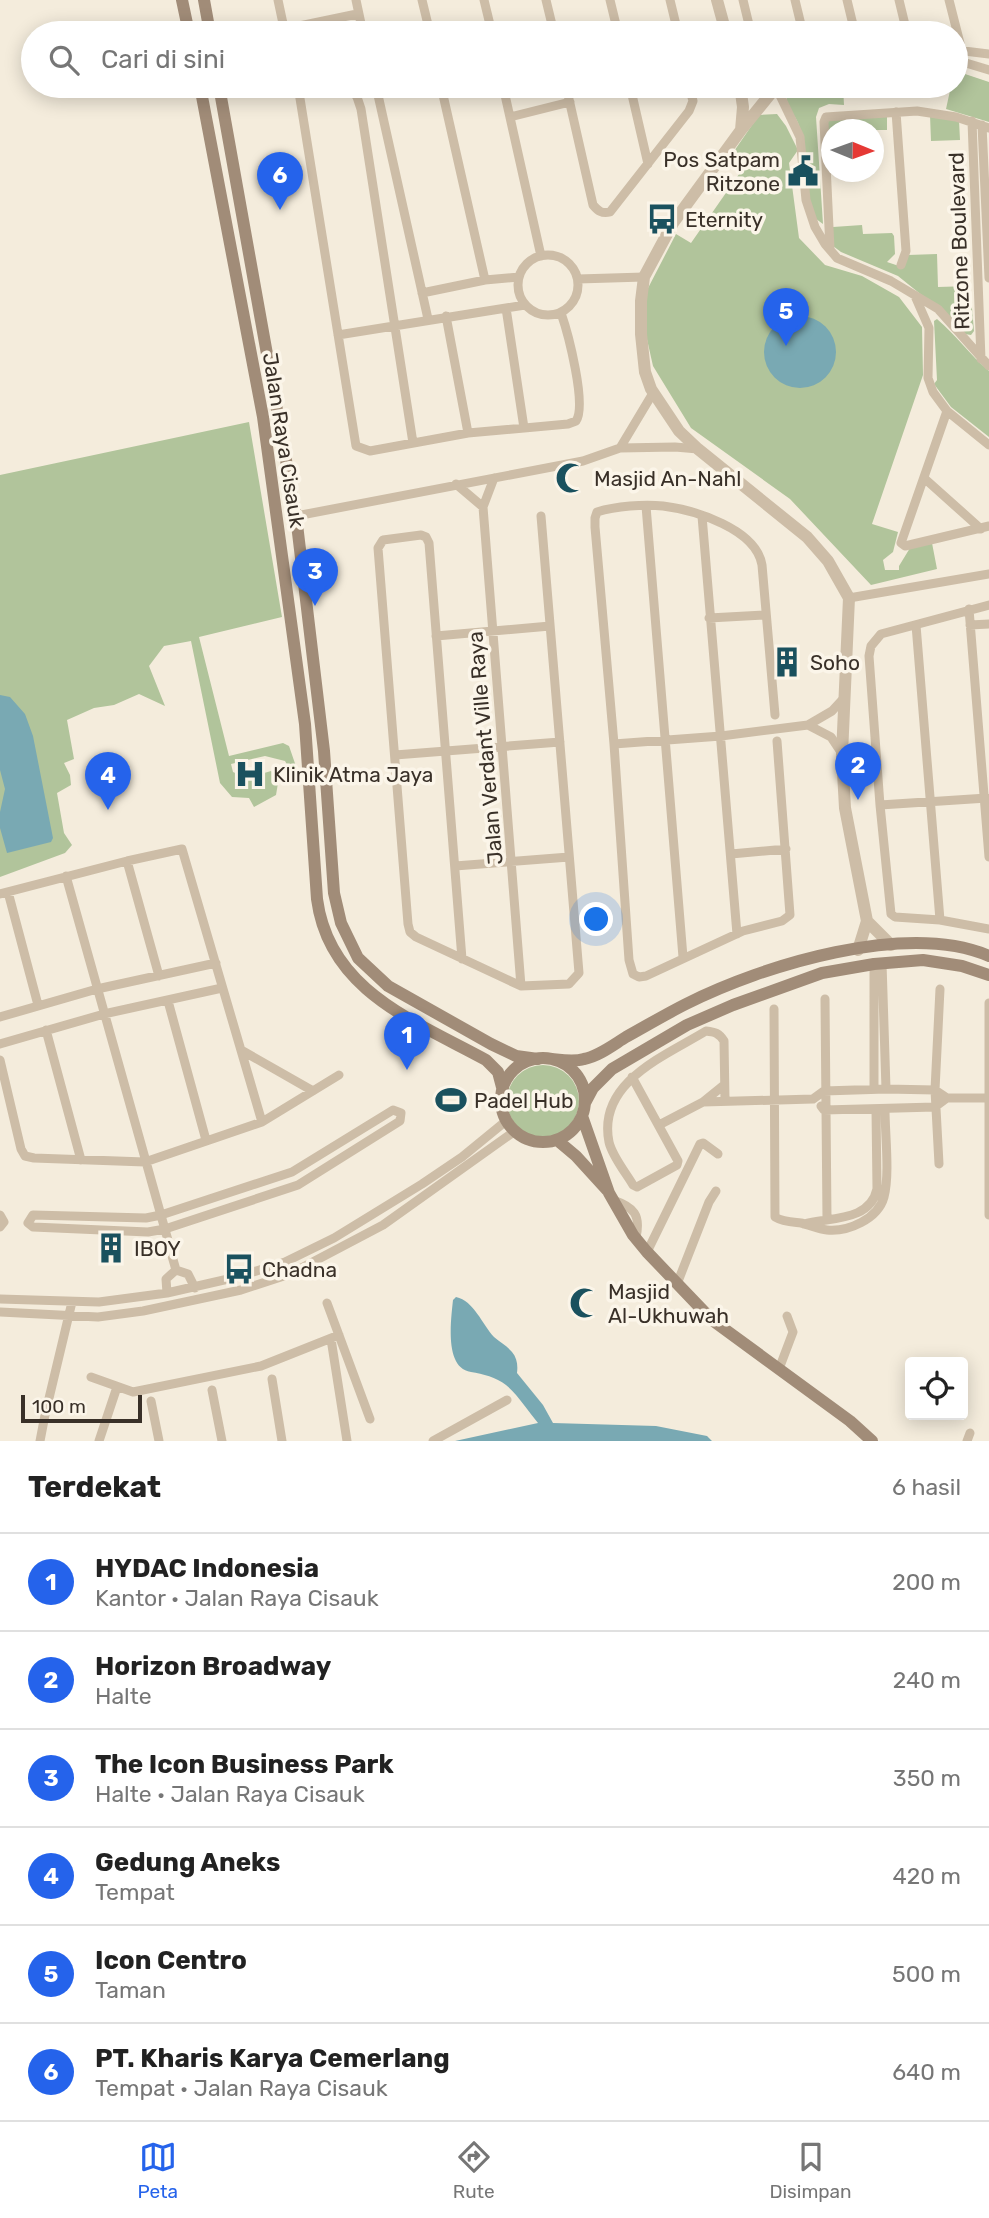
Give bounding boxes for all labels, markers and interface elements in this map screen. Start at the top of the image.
search box [21,21,968,98]
icon: search [45,41,83,79]
text: Cari di sini [101,44,225,75]
north arrow [821,119,884,182]
place label: Pos Satpam Ritzone [663,147,780,196]
pin: 6 [257,152,303,210]
street label: Ritzone Boulevard [943,152,975,330]
public building icon: Pos Satpam Ritzone [786,154,820,188]
bus stop icon: Eternity [645,202,679,236]
place label: Eternity [685,207,763,232]
pin: 5 [763,288,809,346]
street label: Jalan Raya Cisauk [258,351,310,530]
mosque icon: Masjid An-Nahl [554,461,588,495]
place label: Masjid An-Nahl [594,466,741,491]
pin: 3 [292,548,338,606]
street label: Jalan Verdant Ville Raya [462,630,508,866]
building icon: Soho [770,645,804,679]
place label: Soho [810,650,860,675]
pin: 2 [835,742,881,800]
pin: 4 [85,752,131,810]
hospital icon: Klinik Atma Jaya [233,757,267,791]
place label: Klinik Atma Jaya [273,762,433,787]
your location [579,902,613,936]
pin: 1 [384,1012,430,1070]
sports icon: Padel Hub [434,1083,468,1117]
place label: Padel Hub [474,1088,574,1113]
building icon: IBOY [94,1231,128,1265]
place label: IBOY [134,1236,181,1261]
bus stop icon: Chadna [222,1252,256,1286]
place label: Chadna [262,1257,337,1282]
place label: Masjid Al-Ukhuwah [608,1279,729,1328]
mosque icon: Masjid Al-Ukhuwah [568,1286,602,1320]
map controls [905,1357,968,1420]
button: locate [905,1357,968,1420]
scale bar [21,1392,142,1424]
text: 100 m [32,1395,86,1418]
text: Terdekat [28,1469,161,1505]
text: 6 hasil [892,1473,961,1501]
text: HYDAC Indonesia [95,1553,319,1584]
text: 1 [45,1568,57,1596]
text: 200 m [892,1568,961,1596]
text: Kantor · Jalan Raya Cisauk [95,1584,379,1612]
text: Horizon Broadway [95,1651,331,1682]
text: 2 [44,1666,58,1694]
text: 240 m [893,1666,961,1694]
text: Halte [95,1682,152,1710]
text: The Icon Business Park [95,1749,394,1780]
text: 3 [43,1764,59,1792]
text: 350 m [893,1764,961,1792]
text: Halte · Jalan Raya Cisauk [95,1780,365,1808]
text: Gedung Aneks [95,1847,280,1878]
text: 4 [43,1862,59,1890]
text: 420 m [893,1862,961,1890]
text: Tempat [95,1878,175,1906]
text: Icon Centro [95,1945,247,1976]
text: 5 [44,1960,58,1988]
text: 500 m [892,1960,961,1988]
text: Taman [95,1976,166,2004]
text: PT. Kharis Karya Cemerlang [95,2043,450,2074]
text: 6 [44,2058,58,2086]
text: 640 m [892,2058,961,2086]
text: Tempat · Jalan Raya Cisauk [95,2074,388,2102]
tab: Peta [137,2138,178,2203]
tab: Rute [453,2138,495,2203]
tab: Disimpan [769,2138,852,2203]

